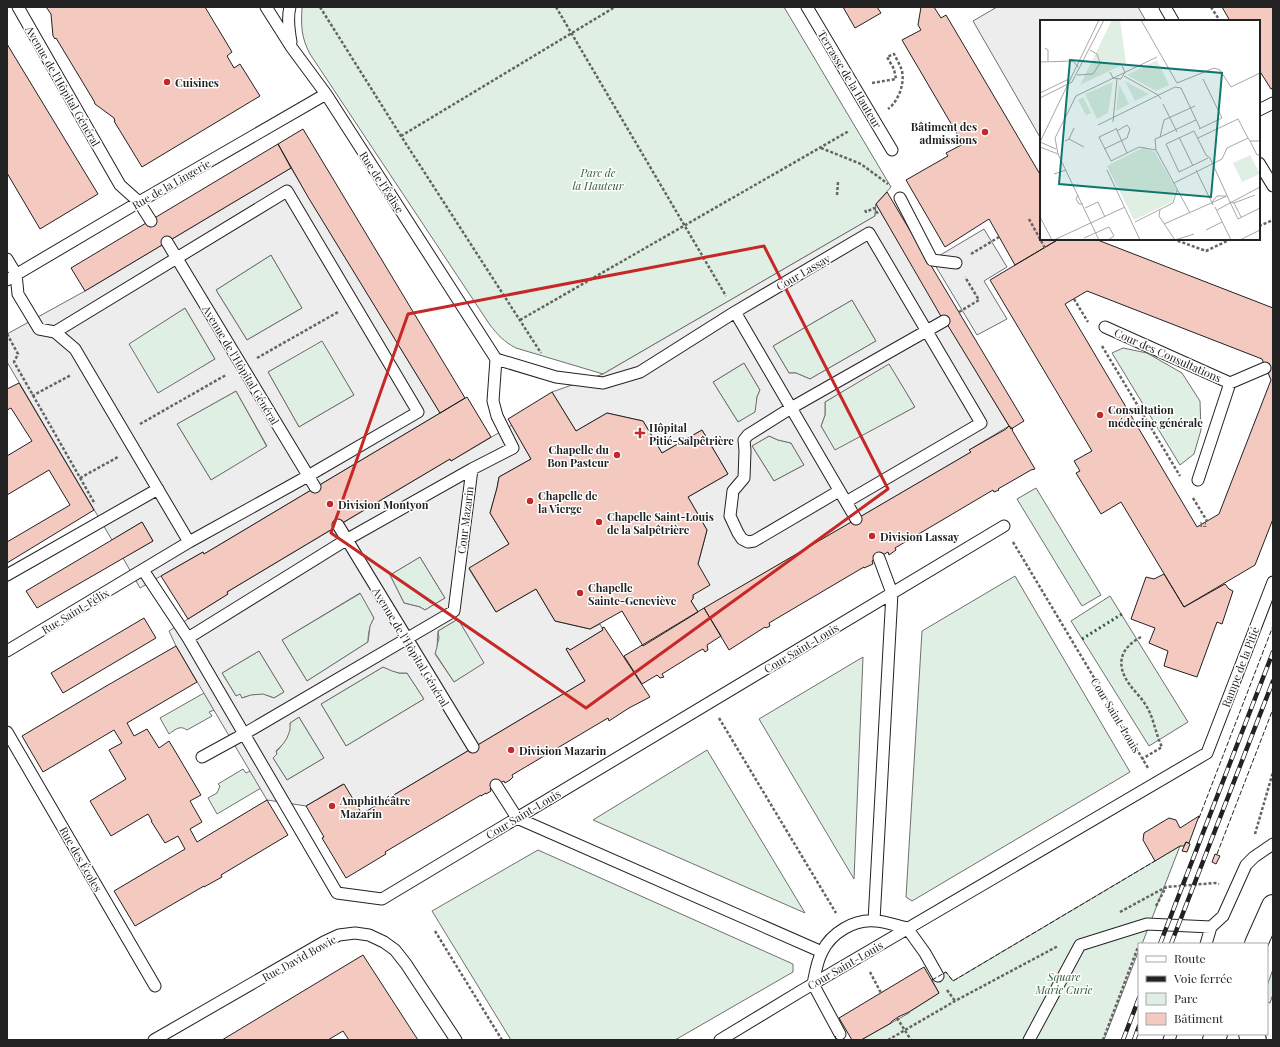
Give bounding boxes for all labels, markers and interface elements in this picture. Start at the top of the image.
inset map [1040,20,1260,240]
street label: Avenue de l'Hôpital Général [22,22,104,149]
street label: Terrasse de la Hauteur [815,27,885,131]
place label: Cuisines [175,75,219,90]
marker: Cuisines [162,77,172,87]
place label: Bâtiment des admissions [911,119,977,147]
marker: Bâtiment des admissions [980,127,990,137]
street label: Rue de l'Église [356,148,408,216]
street label: Rue de la Lingerie [129,155,213,213]
park label: Parc de la Hauteur [573,165,624,193]
street label: Cour Lassay [773,250,833,294]
street label: Avenue de l'Hôpital Général [199,302,283,427]
street label: Cour des Consultations [1112,325,1224,385]
place label: Consultation médecine générale [1108,402,1203,430]
marker: Consultation médecine générale [1095,410,1105,420]
place label: Hôpital Pitié-Salpêtrière [649,420,734,448]
marker: Hôpital Pitié-Salpêtrière [634,427,646,439]
place label: Chapelle du Bon Pasteur [547,442,610,470]
marker: Chapelle du Bon Pasteur [612,450,622,460]
street label: Cour Mazarin [453,485,477,555]
place label: Chapelle de la Vierge [538,488,598,516]
marker: Chapelle de la Vierge [525,496,535,506]
place label: Division Montyon [338,497,429,512]
marker: Division Montyon [325,499,335,509]
place label: Chapelle Saint-Louis de la Salpêtrière [607,509,714,537]
marker: Chapelle Saint-Louis de la Salpêtrière [594,517,604,527]
house number: 12 [1199,517,1207,529]
place label: Division Lassay [880,529,959,544]
marker: Division Lassay [867,531,877,541]
place label: Chapelle Sainte-Geneviève [588,580,677,608]
street label: Avenue de l'Hôpital Général [369,584,453,709]
street label: Rue Saint-Félix [39,585,112,637]
marker: Chapelle Sainte-Geneviève [575,588,585,598]
street label: Cour Saint-Louis [761,620,841,676]
street label: Rampe de la Pitié [1218,624,1262,709]
street label: Cour Saint-Louis [1088,675,1144,755]
place label: Division Mazarin [519,743,606,758]
marker: Division Mazarin [506,745,516,755]
street label: Cour Saint-Louis [483,786,563,842]
place label: Amphithéâtre Mazarin [339,793,411,821]
marker: Amphithéâtre Mazarin [327,801,337,811]
street label: Rue des Écoles [56,824,106,894]
street label: Rue David Bowie [259,931,339,985]
street label: Cour Saint-Louis [804,937,886,993]
legend [1138,943,1268,1035]
text: Route [1174,950,1206,966]
park label: Square Marie Curie [1035,969,1093,997]
text: Voie ferrée [1173,970,1232,986]
text: Parc [1174,990,1198,1006]
text: Bâtiment [1174,1010,1224,1026]

